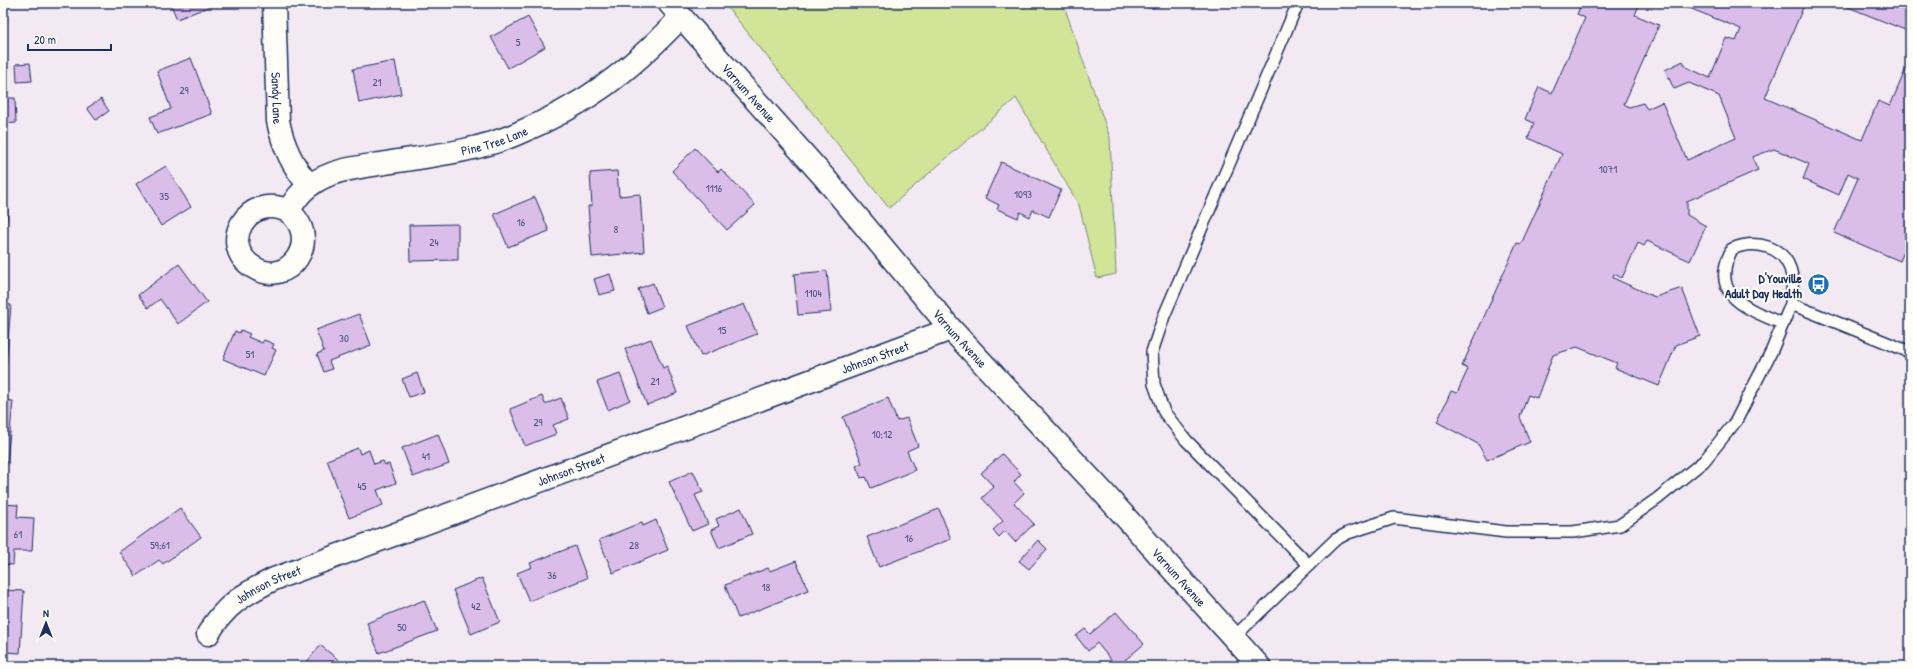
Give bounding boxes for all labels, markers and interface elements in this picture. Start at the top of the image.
scale bar [28,26,111,52]
text: 20 m [34,31,56,48]
house number: 5 [516,35,521,49]
street label: Varnum Avenue [718,59,780,126]
street label: Sandy Lane [267,72,287,125]
house number: 21 [372,75,382,89]
house number: 29 [179,83,189,97]
street label: Pine Tree Lane [459,121,530,160]
house number: 1071 [1599,162,1617,176]
house number: 1116 [706,181,723,195]
house number: 1093 [1014,187,1032,201]
house number: 35 [159,189,169,203]
house number: 16 [517,215,526,229]
house number: 8 [614,222,619,236]
house number: 24 [429,235,439,249]
place label: D'Youville Adult Day Health [1725,269,1803,303]
bus stop icon: D'Youville Adult Day Health [1805,272,1831,298]
house number: 1104 [804,286,822,300]
street label: Varnum Avenue [929,305,991,371]
house number: 15 [718,323,727,337]
house number: 30 [339,331,349,345]
street label: Johnson Street [839,336,912,378]
house number: 51 [246,347,254,361]
house number: 21 [650,374,660,388]
house number: 29 [533,415,543,429]
house number: 10;12 [872,427,892,441]
street label: Johnson Street [535,448,608,490]
house number: 41 [422,449,430,463]
house number: 45 [358,479,367,493]
house number: 61 [14,527,22,541]
house number: 16 [905,531,914,545]
house number: 59;61 [150,538,170,552]
house number: 28 [629,538,639,552]
street label: Varnum Avenue [1148,544,1210,610]
street label: Johnson Street [232,561,304,608]
house number: 36 [547,568,557,582]
house number: 18 [762,580,771,594]
house number: 42 [471,599,481,613]
north arrow [26,603,66,643]
text: N [43,606,49,620]
house number: 50 [397,620,407,634]

